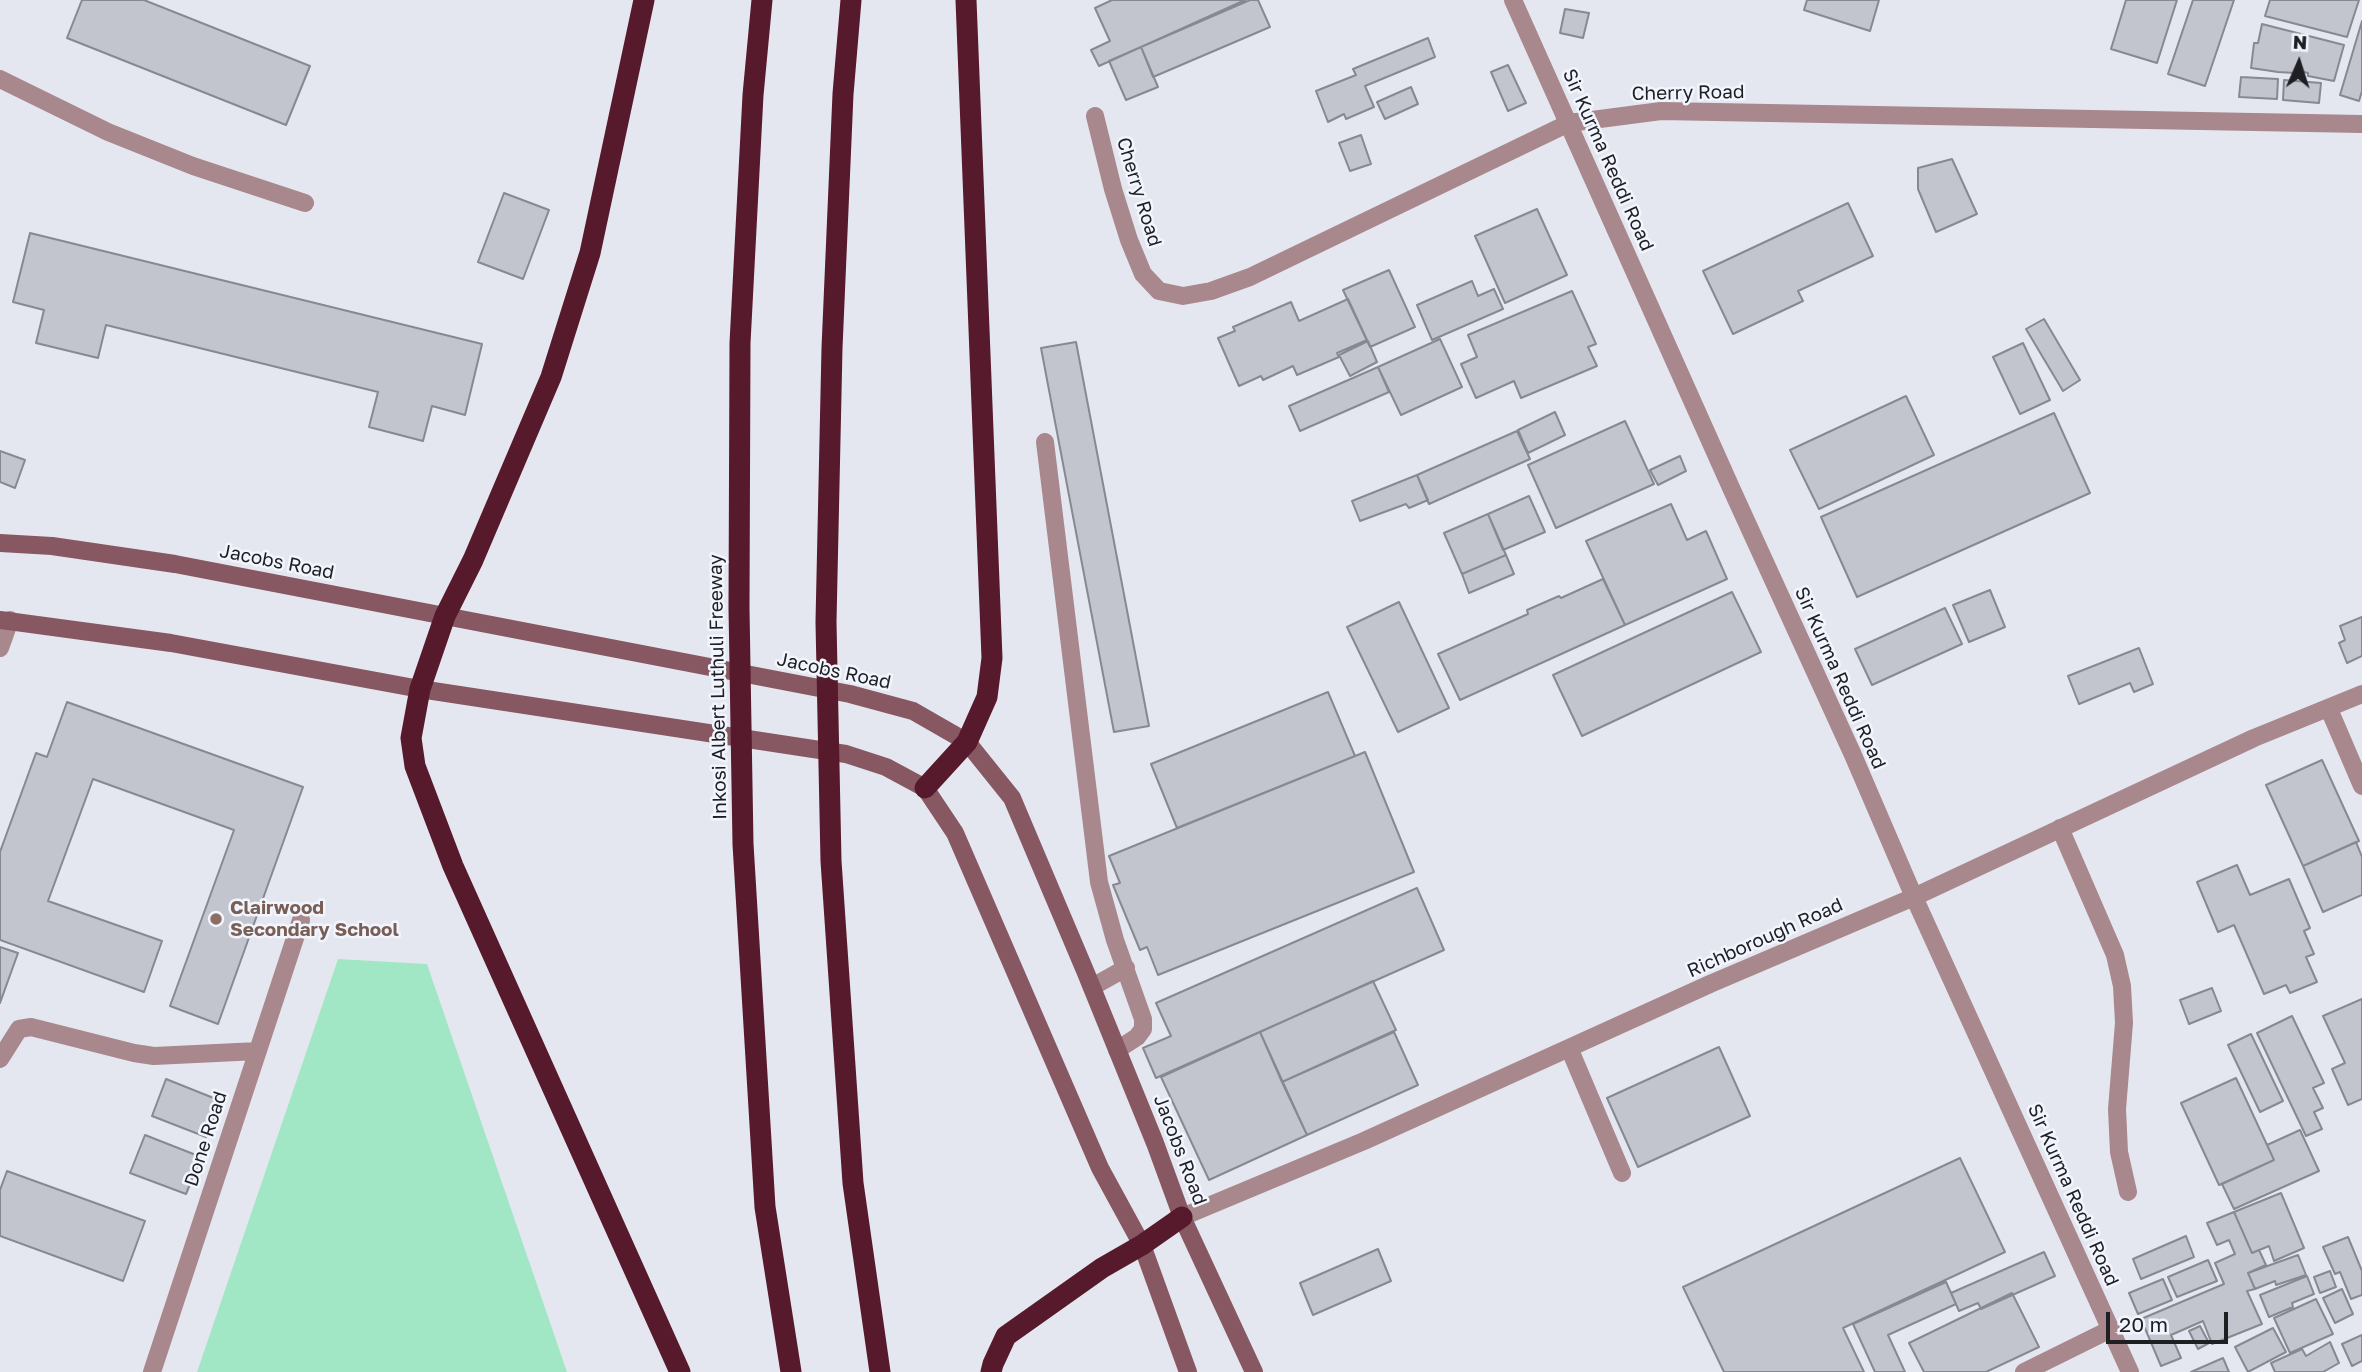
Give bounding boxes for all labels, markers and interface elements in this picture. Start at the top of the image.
north arrow [2264,28,2334,98]
text: N [2292,30,2308,53]
street label: Sir Kurma Reddi Road [1558,65,1658,255]
street label: Cherry Road [1631,81,1745,105]
street label: Cherry Road [1112,135,1166,249]
street label: Jacobs Road [218,540,336,584]
street label: Inkosi Albert Luthuli Freeway [704,554,732,820]
street label: Sir Kurma Reddi Road [1790,583,1890,773]
street label: Jacobs Road [775,648,893,694]
street label: Richborough Road [1684,893,1846,983]
place label: Clairwood Secondary School [230,897,399,941]
marker: Clairwood Secondary School [208,911,224,927]
street label: Done Road [180,1089,232,1189]
street label: Jacobs Road [1149,1092,1211,1208]
street label: Sir Kurma Reddi Road [2023,1100,2123,1290]
scale bar [2110,1298,2232,1342]
text: 20 m [2119,1311,2168,1337]

